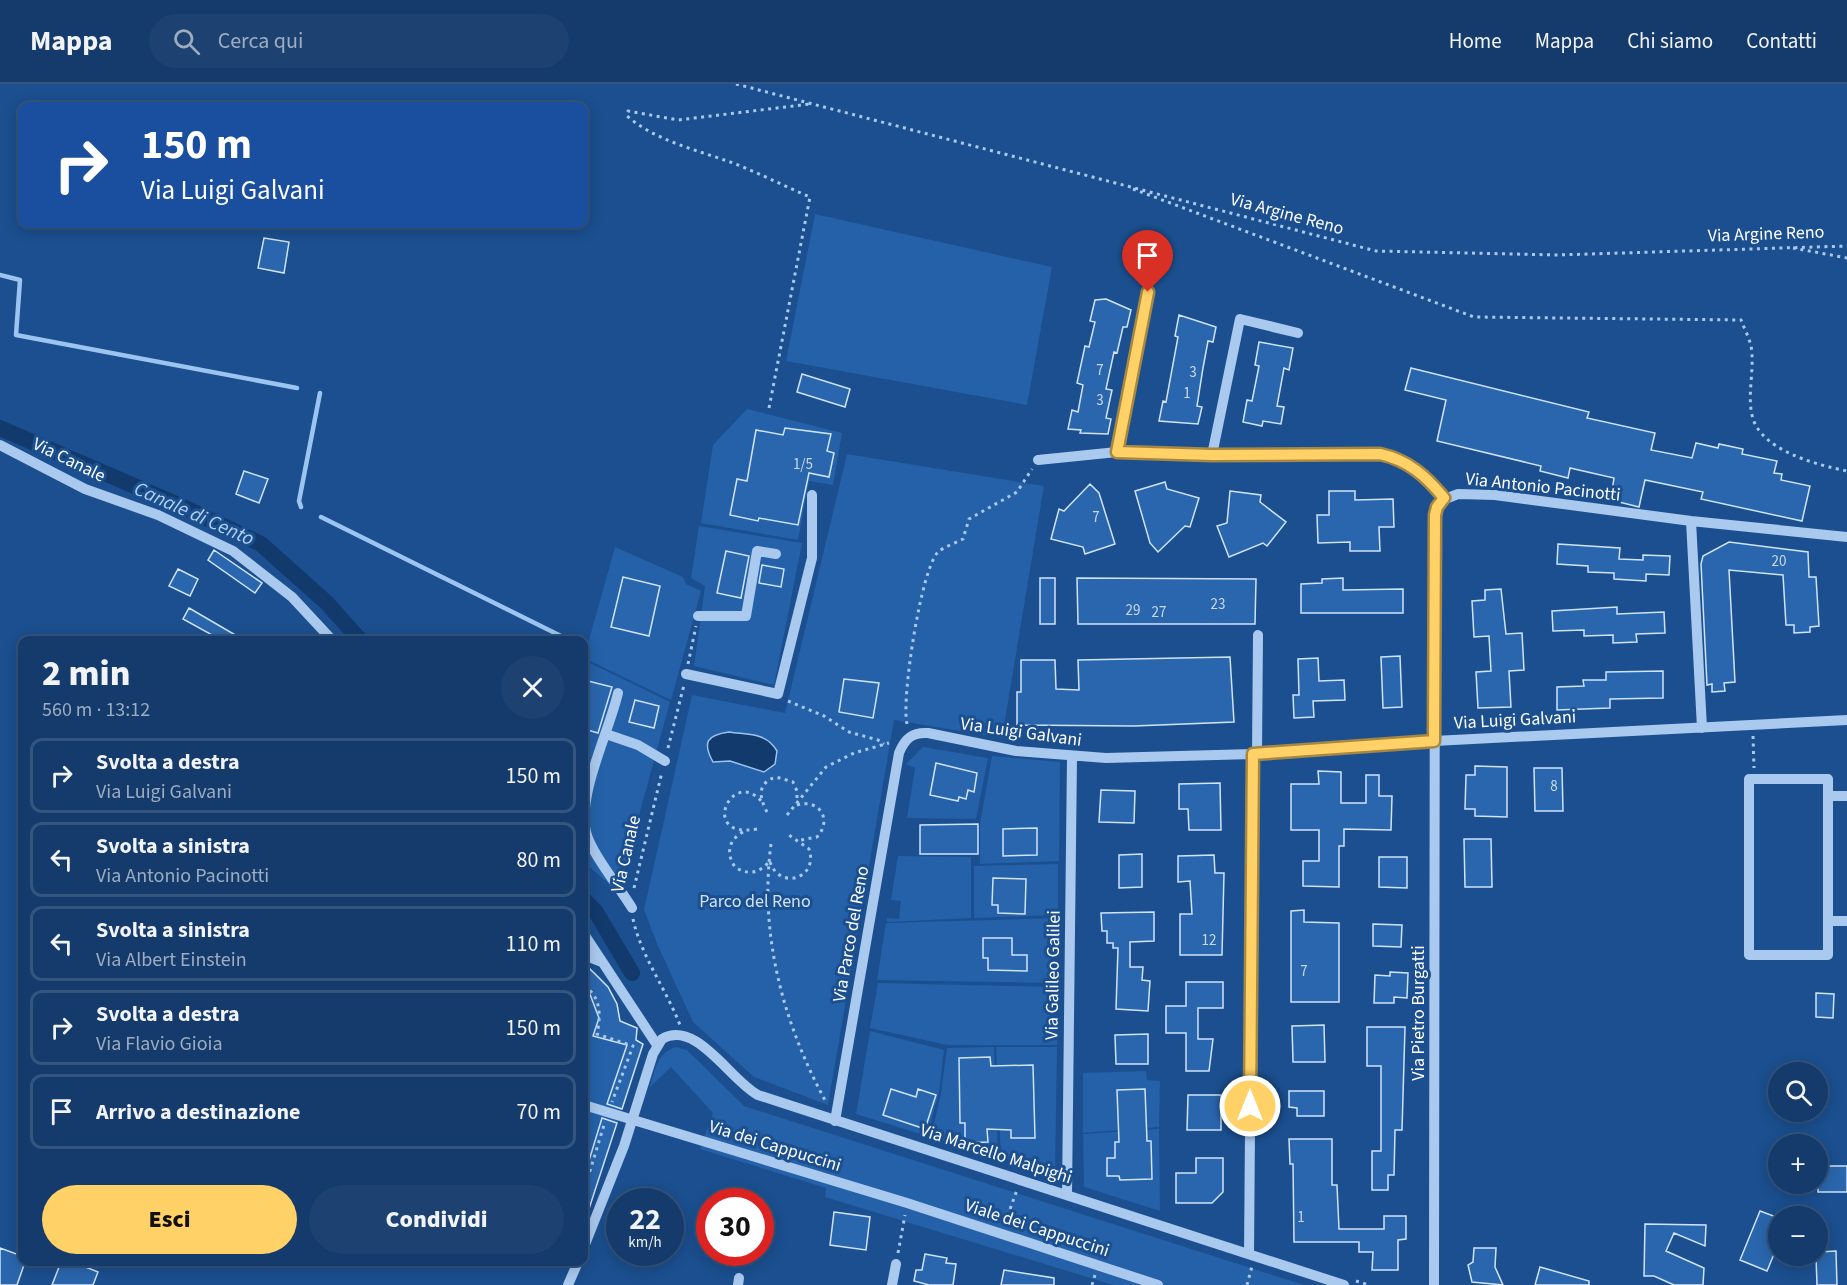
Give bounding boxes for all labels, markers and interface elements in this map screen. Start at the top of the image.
search box [149,14,569,68]
text: Mappa [30,21,113,61]
icon: search [170,25,203,58]
text: Cerca qui [218,25,303,57]
text: Home [1449,26,1502,56]
text: Mappa [1535,26,1594,56]
text: Chi siamo [1627,26,1713,56]
text: Contatti [1746,26,1817,56]
text: 150 m [141,115,252,175]
icon: right [42,126,120,204]
text: Via Luigi Galvani [141,171,325,210]
street label: Via Argine Reno [1227,187,1347,241]
street label: Via Argine Reno [1707,219,1825,249]
pin [1122,230,1173,292]
icon: arrive [1131,239,1164,272]
house number: 7 [1096,360,1104,381]
house number: 3 [1189,362,1197,383]
house number: 1 [1183,383,1191,404]
house number: 3 [1096,390,1104,411]
street label: Via Canale [28,432,110,488]
house number: 1/5 [793,454,813,475]
street label: Via Antonio Pacinotti [1464,466,1622,508]
water label: Canale di Cento [130,475,258,553]
house number: 7 [1092,507,1100,528]
house number: 20 [1772,551,1786,572]
house number: 23 [1211,594,1225,615]
house number: 29 [1126,600,1140,621]
house number: 27 [1152,602,1166,623]
text: 2 min [42,648,130,699]
button: close [501,656,564,719]
text: 560 m · 13:12 [42,696,150,724]
street label: Via Luigi Galvani [1453,704,1577,736]
street label: Via Luigi Galvani [959,711,1083,753]
text: Svolta a destra [96,746,240,778]
icon: right [45,759,78,792]
text: 150 m [506,760,561,792]
house number: 8 [1550,776,1558,797]
text: Via Luigi Galvani [96,778,232,806]
street label: Via Canale [605,813,647,895]
text: Svolta a sinistra [96,830,250,862]
icon: left [45,843,78,876]
text: 80 m [516,844,561,876]
text: Via Antonio Pacinotti [96,862,269,890]
street label: Via Parco del Reno [827,864,875,1004]
park label: Parco del Reno [699,889,811,914]
street label: Via Galileo Galilei [1039,910,1067,1040]
text: Svolta a sinistra [96,914,250,946]
icon: left [45,927,78,960]
text: 110 m [506,928,561,960]
house number: 12 [1202,930,1216,951]
street label: Via Pietro Burgatti [1406,945,1431,1081]
text: Via Albert Einstein [96,946,247,974]
house number: 7 [1300,961,1308,982]
text: Svolta a destra [96,998,240,1030]
icon: right [45,1011,78,1044]
text: 150 m [506,1012,561,1044]
text: Via Flavio Gioia [96,1030,223,1058]
map controls [1768,1062,1828,1266]
button: search [1768,1062,1828,1122]
position arrow [1218,1074,1282,1138]
icon: arrive [45,1095,78,1128]
text: Arrivo a destinazione [96,1096,301,1128]
text: 70 m [516,1096,561,1128]
street label: Via dei Cappuccini [706,1114,844,1178]
street label: Via Marcello Malpighi [917,1118,1075,1190]
button: + [1768,1134,1828,1194]
button: Esci [42,1185,297,1254]
button: Condividi [309,1185,564,1254]
speed limit sign: 30 [696,1188,774,1266]
street label: Viale dei Cappuccini [961,1193,1113,1263]
text: 22 [629,1198,661,1241]
button: − [1768,1206,1828,1266]
house number: 1 [1297,1207,1305,1228]
text: km/h [628,1232,662,1253]

